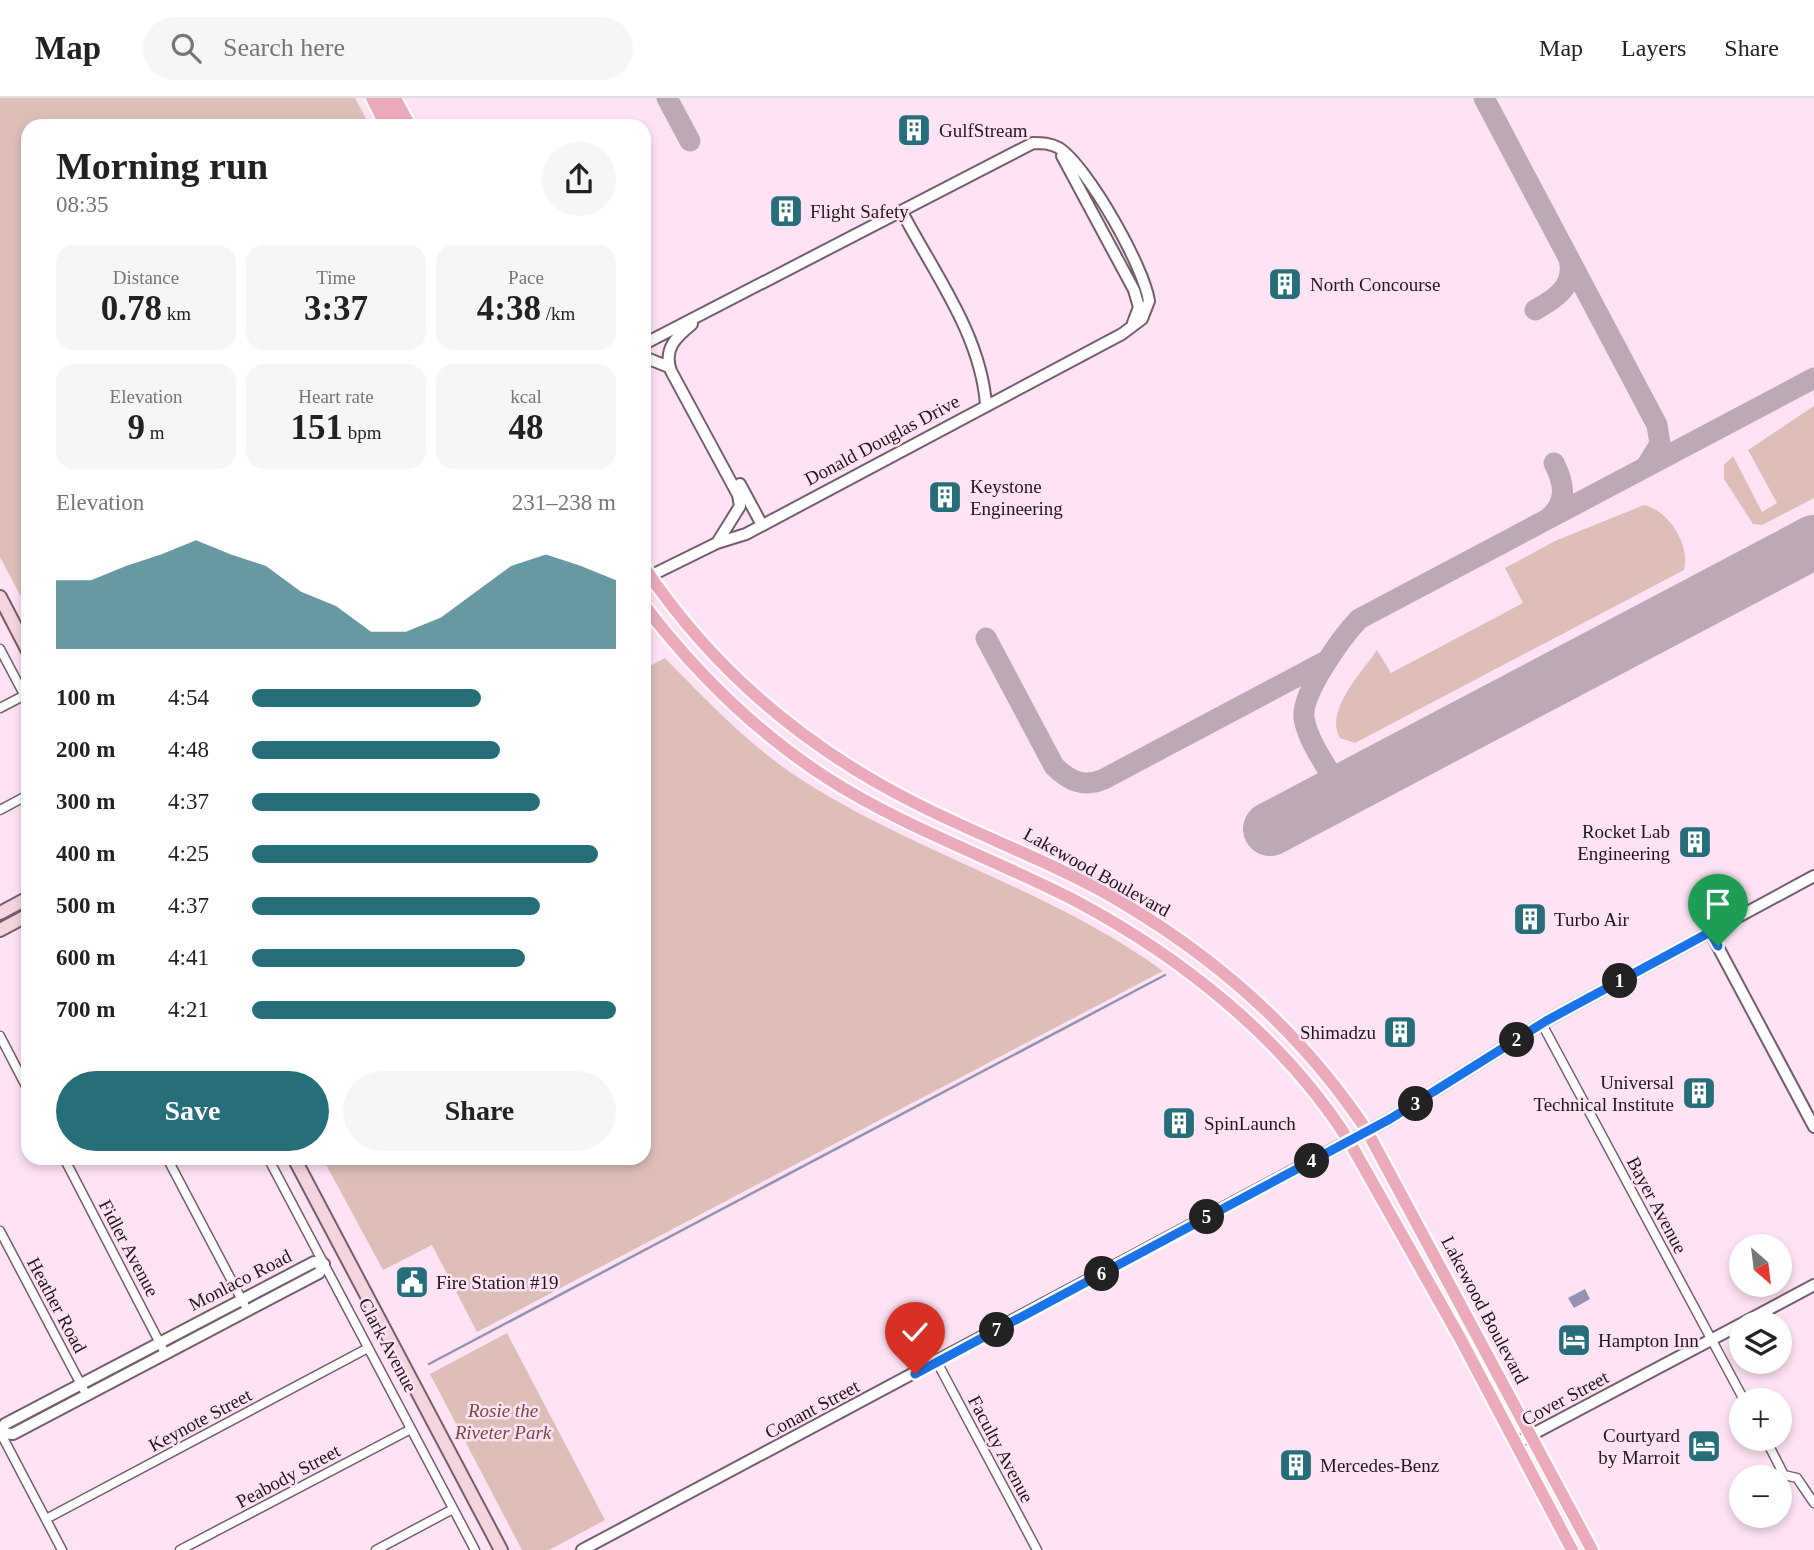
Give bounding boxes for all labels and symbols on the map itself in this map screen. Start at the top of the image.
building icon: GulfStream [895,111,933,149]
place label: GulfStream [939,120,1028,141]
building icon: Flight Safety [767,192,805,230]
place label: Flight Safety [810,201,909,222]
building icon: North Concourse [1266,265,1304,303]
place label: North Concourse [1310,274,1440,295]
street label: Donald Douglas Drive [801,390,963,490]
place label: Keystone Engineering [970,476,1063,519]
building icon: Keystone Engineering [926,478,964,516]
place label: Rocket Lab Engineering [1577,821,1670,864]
street label: Lakewood Boulevard [1020,823,1174,921]
building icon: Rocket Lab Engineering [1676,823,1714,861]
pin [1688,874,1748,946]
building icon: Turbo Air [1511,900,1549,938]
place label: Turbo Air [1554,909,1629,930]
pin: 1 [1602,964,1638,998]
building icon: Shimadzu [1381,1013,1419,1051]
place label: Shimadzu [1300,1022,1376,1043]
pin: 2 [1500,1023,1534,1058]
place label: Universal Technical Institute [1533,1072,1674,1115]
building icon: Universal Technical Institute [1680,1074,1718,1112]
pin: 3 [1398,1086,1434,1122]
building icon: SpinLaunch [1160,1104,1198,1142]
place label: SpinLaunch [1204,1113,1296,1134]
pin: 4 [1294,1144,1330,1178]
street label: Bayer Avenue [1623,1153,1691,1257]
street label: Fidler Avenue [95,1196,163,1300]
pin: 5 [1190,1200,1224,1234]
street label: Lakewood Boulevard [1437,1233,1533,1388]
north arrow [1729,1234,1792,1297]
street label: Monlaco Road [185,1245,295,1315]
street label: Heather Road [23,1254,91,1357]
pin: 6 [1084,1256,1120,1292]
public building icon: Fire Station #19 [393,1263,431,1301]
place label: Fire Station #19 [436,1272,558,1293]
street label: Clark Avenue [354,1294,422,1396]
pin [885,1302,945,1374]
pin: 7 [979,1312,1014,1348]
hotel icon: Hampton Inn [1555,1321,1593,1359]
place label: Hampton Inn [1598,1330,1699,1351]
street label: Cover Street [1518,1366,1613,1430]
street label: Conant Street [761,1375,863,1443]
street label: Keynote Street [145,1384,256,1456]
street label: Faculty Avenue [964,1392,1038,1506]
park label: Rosie the Riveter Park [454,1400,552,1443]
place label: Courtyard by Marroit [1598,1425,1681,1468]
hotel icon: Courtyard by Marroit [1685,1427,1723,1465]
street label: Peabody Street [233,1440,344,1512]
building icon: Mercedes-Benz [1277,1446,1315,1484]
place label: Mercedes-Benz [1320,1455,1439,1476]

